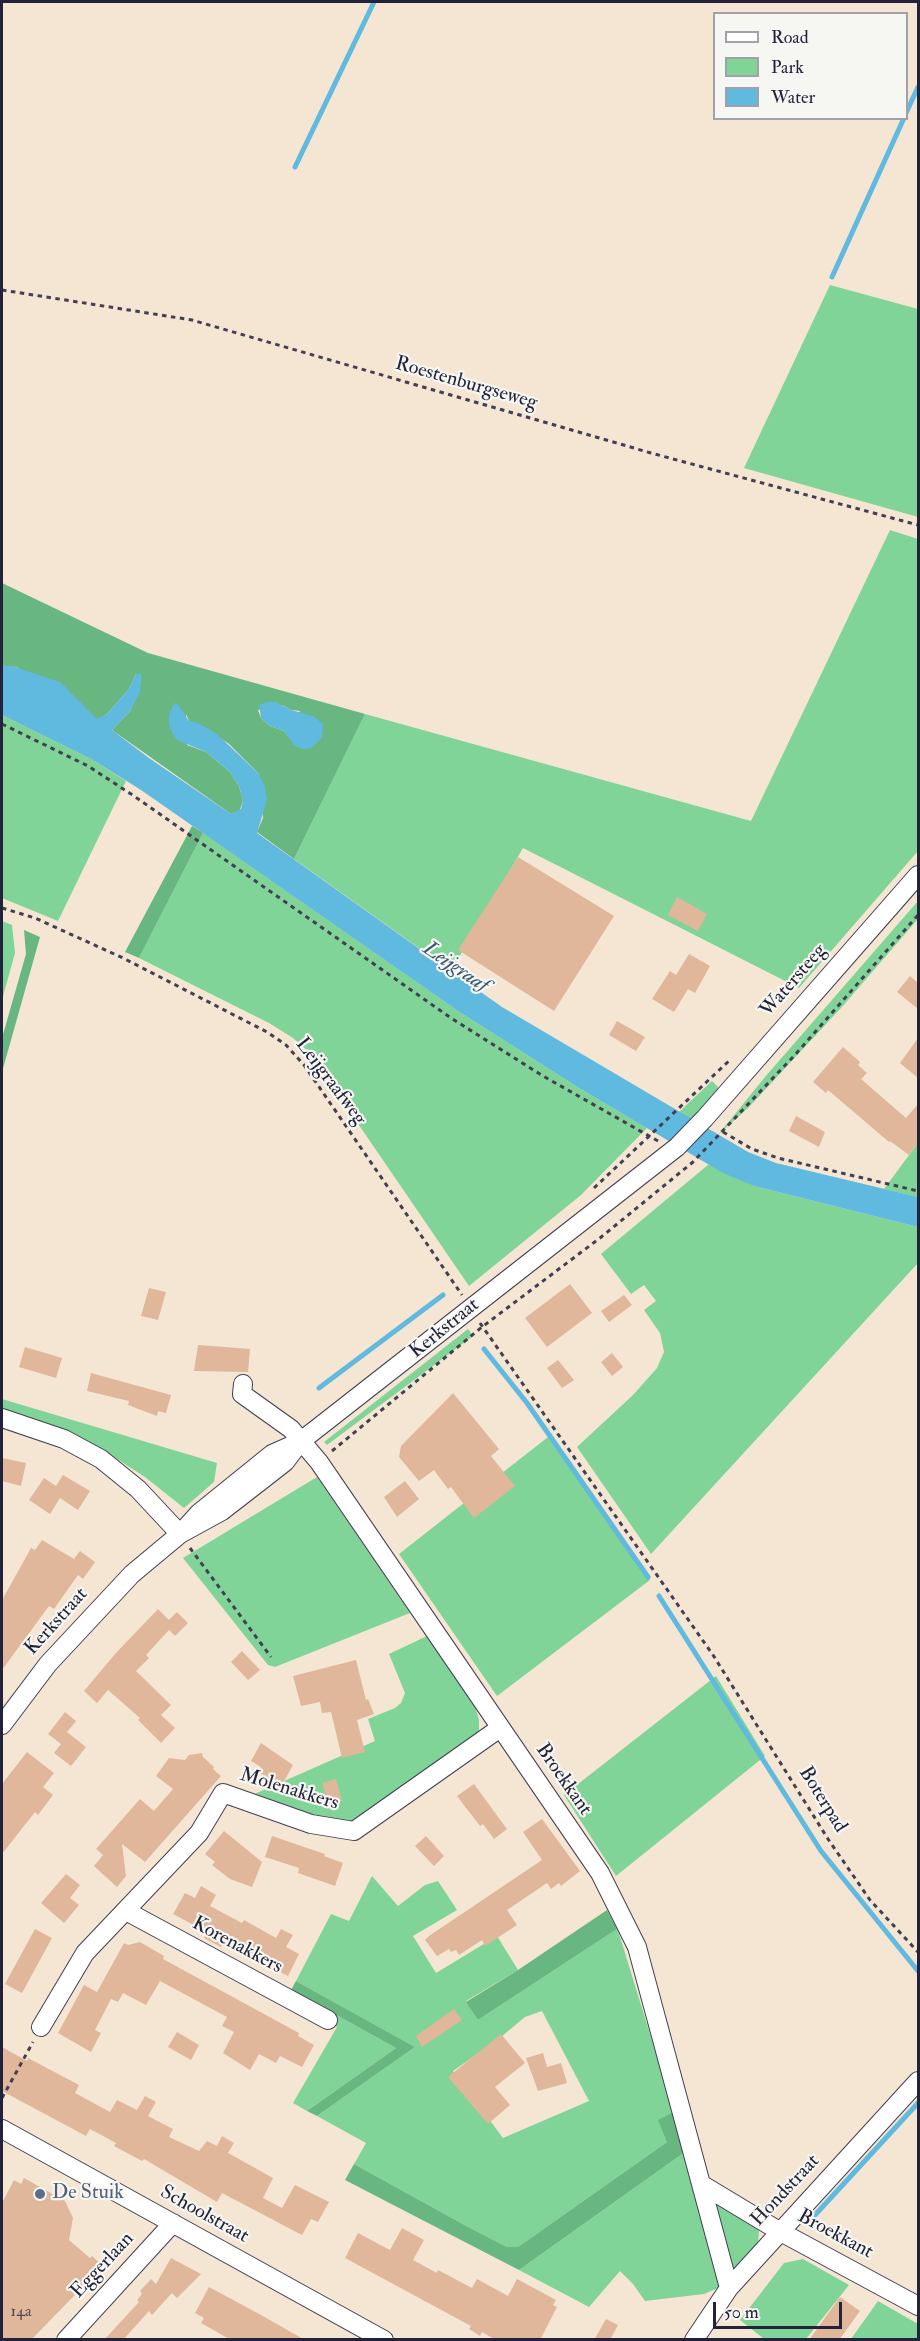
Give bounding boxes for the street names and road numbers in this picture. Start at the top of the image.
street label: Roestenburgseweg [392,352,540,416]
street label: Watersteeg [756,940,832,1022]
street label: Leijgraafweg [289,1034,371,1130]
street label: Kerkstraat [405,1294,485,1364]
street label: Kerkstraat [20,1583,94,1661]
street label: Broekkant [530,1739,596,1821]
street label: Boterpad [792,1763,852,1837]
street label: Molenakkers [237,1764,341,1816]
street label: Korenakkers [188,1912,286,1980]
street label: Hondstraat [747,2150,825,2232]
street label: Schoolstraat [155,2181,253,2249]
street label: Broekkant [793,2205,877,2265]
street label: Eggerlaan [66,2228,140,2304]

